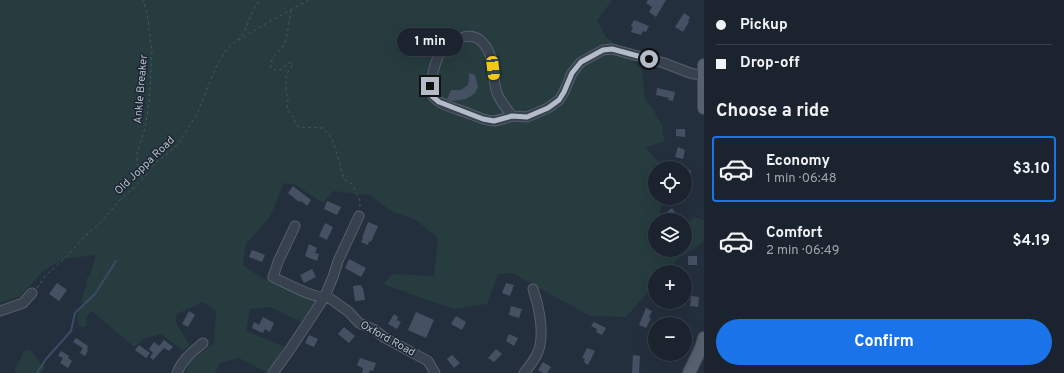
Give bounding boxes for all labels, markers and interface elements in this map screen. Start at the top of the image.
text: Pickup [740,16,788,35]
callout: 1 min [397,28,463,56]
text: 1 min [414,34,446,50]
route start [640,50,658,68]
street label: Ankle Breaker [131,53,151,124]
text: Drop-off [740,54,800,73]
car [486,55,500,81]
route end [421,77,439,95]
text: Choose a ride [716,100,829,123]
street label: Old Joppa Road [112,134,178,198]
icon: car [718,151,754,187]
text: Economy [766,152,830,171]
text: $3.10 [1013,160,1050,179]
map controls [648,161,692,361]
button: locate [648,161,692,205]
text: 1 min · 06:48 [766,171,837,187]
button: layers [648,213,692,257]
icon: car [718,223,754,259]
text: Comfort [766,224,823,243]
text: $4.19 [1012,232,1050,251]
text: 2 min · 06:49 [766,243,839,259]
button: + [648,265,692,309]
button: − [648,317,692,361]
street label: Oxford Road [357,318,418,360]
button: Confirm [716,319,1052,365]

